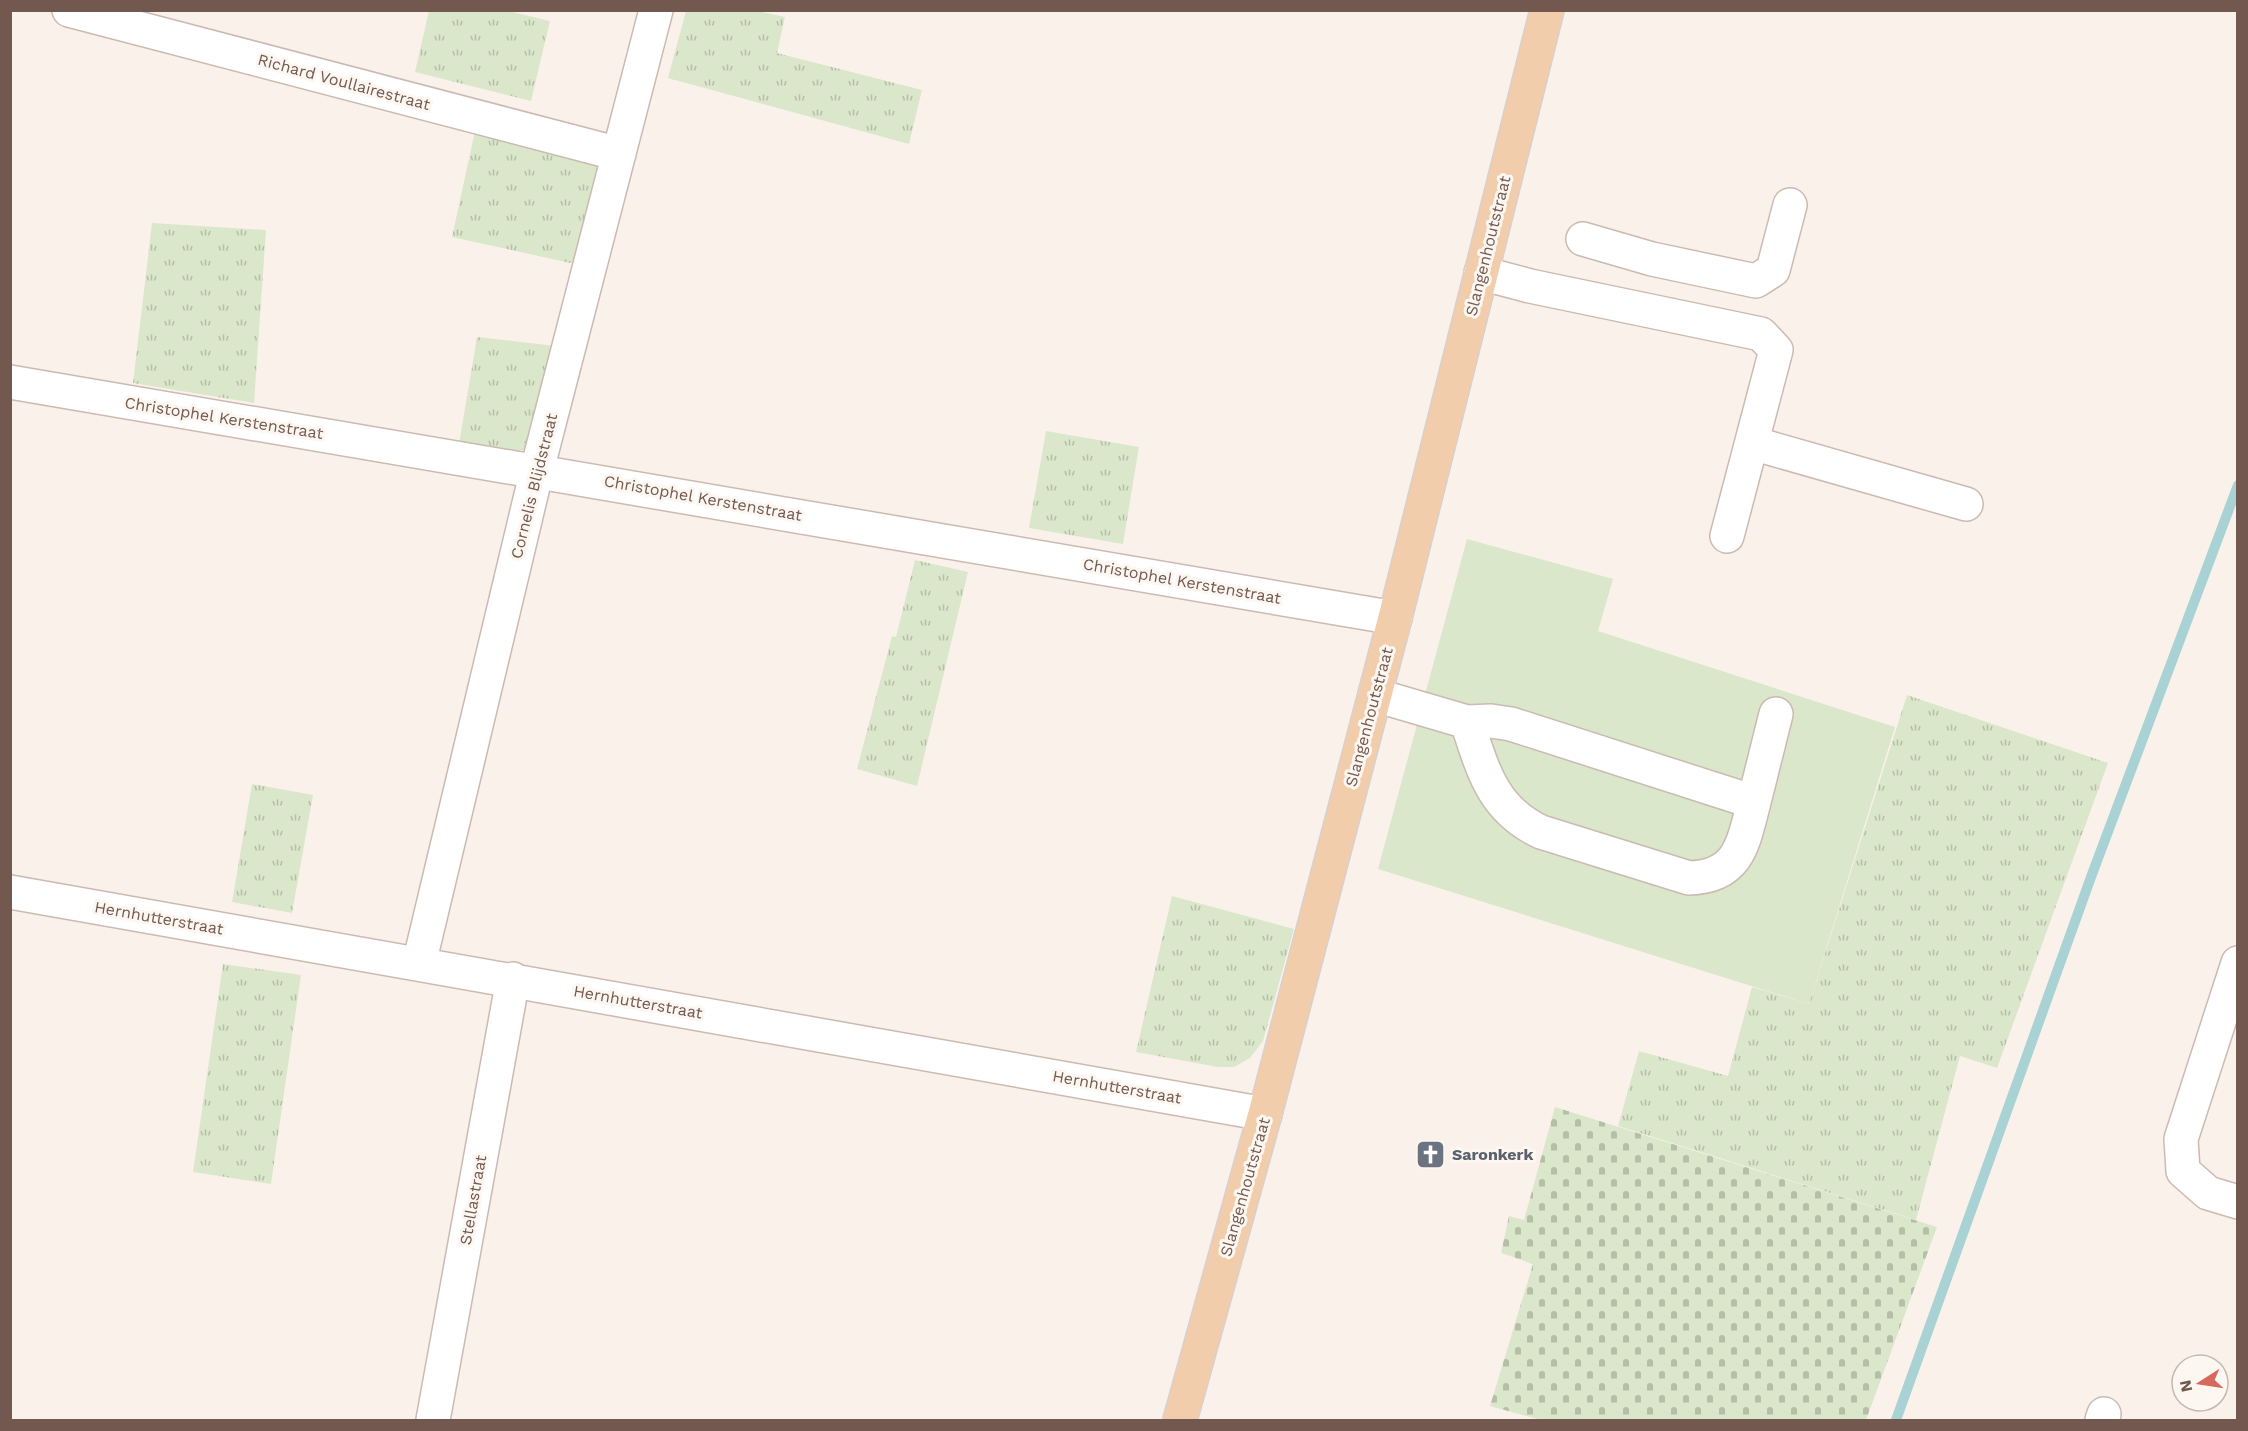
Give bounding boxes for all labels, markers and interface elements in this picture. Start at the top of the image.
street label: Richard Voullairestraat [256,50,433,114]
street label: Slangenhoutstraat [1461,174,1515,318]
street label: Christophel Kerstenstraat [123,393,325,443]
street label: Cornelis Blijdstraat [507,411,561,561]
street label: Christophel Kerstenstraat [602,471,804,525]
street label: Christophel Kerstenstraat [1081,554,1283,608]
street label: Slangenhoutstraat [1341,645,1397,789]
street label: Hernhutterstraat [93,897,225,939]
street label: Hernhutterstraat [572,981,704,1023]
street label: Hernhutterstraat [1051,1066,1183,1108]
street label: Slangenhoutstraat [1216,1115,1274,1259]
church icon: Saronkerk [1415,1138,1447,1170]
place label: Saronkerk [1452,1145,1533,1164]
street label: Stellastraat [456,1153,490,1246]
north arrow [2170,1353,2230,1413]
text: N [2175,1378,2196,1394]

